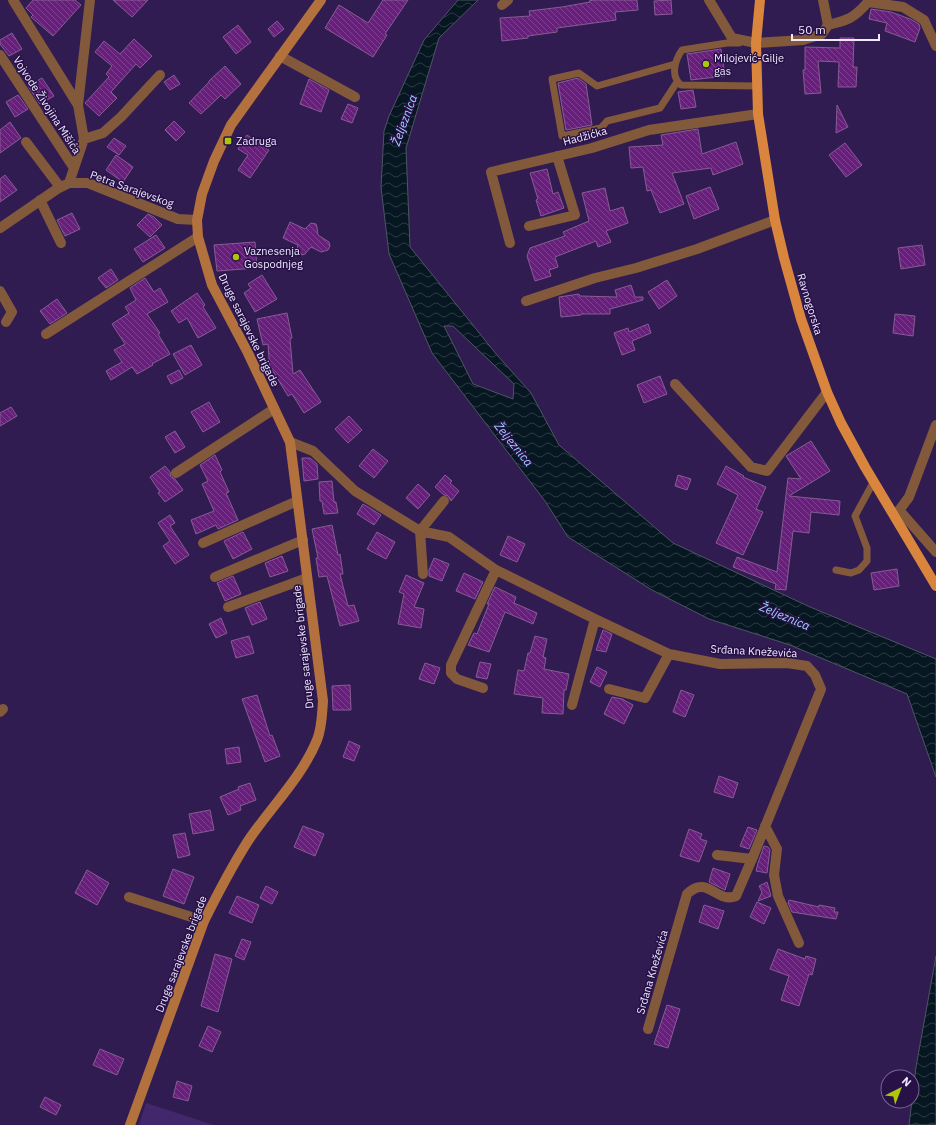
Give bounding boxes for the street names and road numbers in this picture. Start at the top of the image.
street label: Vojvode Živojina Mišića [10,53,84,157]
street label: Hadžićka [561,123,609,149]
street label: Petra Sarajevskog [88,167,176,211]
street label: Druge sarajevske brigade [216,271,282,389]
street label: Ravnogorska [794,272,826,337]
street label: Druge sarajevske brigade [290,585,316,709]
street label: Srđana Kneževića [710,642,798,660]
street label: Druge sarajevske brigade [152,894,210,1014]
street label: Srđana Kneževića [633,928,671,1016]

